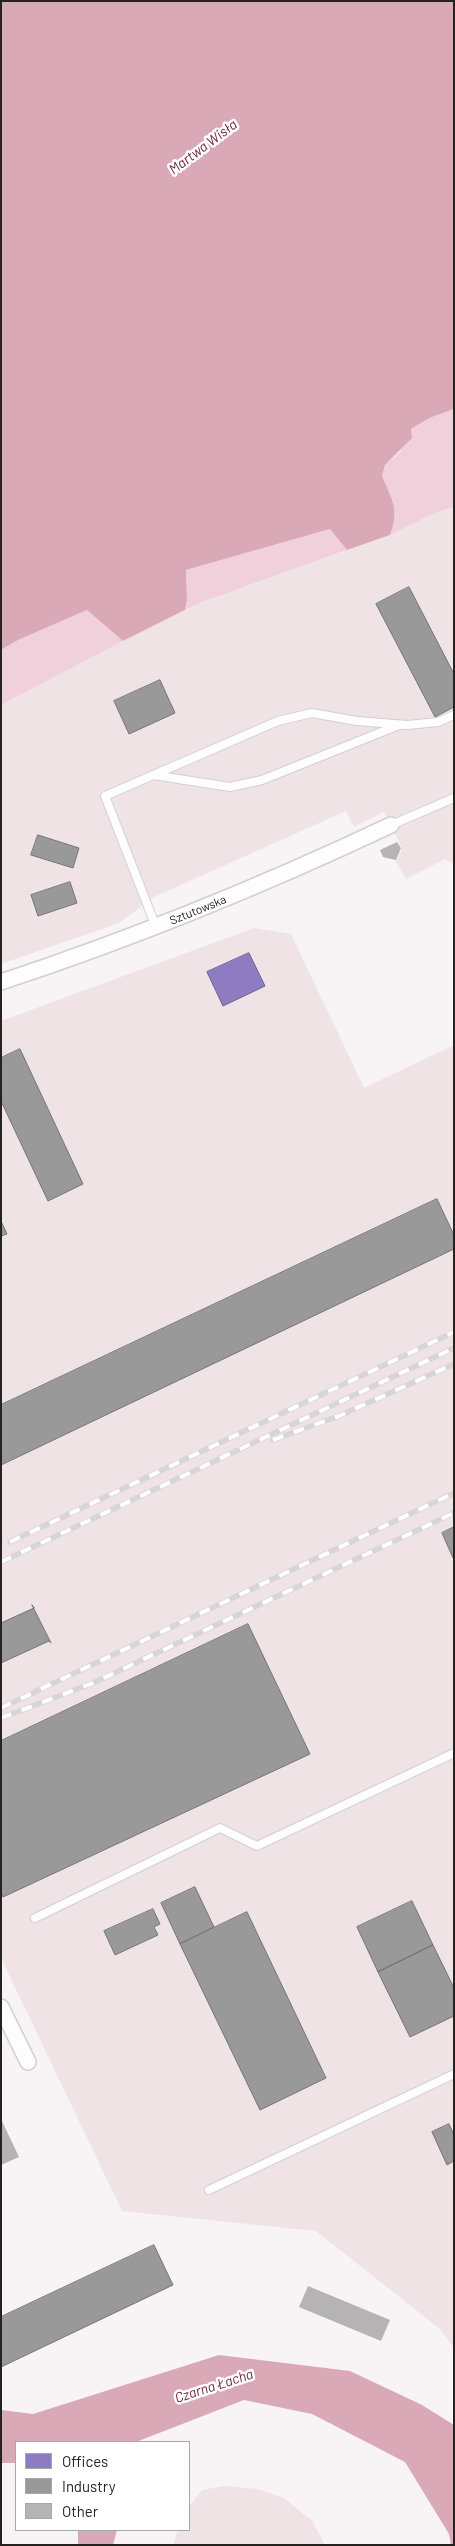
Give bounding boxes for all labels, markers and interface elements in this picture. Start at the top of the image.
water label: Martwa Wisła [166,116,240,178]
street label: Sztutowska [168,892,228,928]
water label: Czarna Łacha [173,2365,255,2407]
legend [15,2441,190,2531]
text: Offices [62,2452,108,2470]
text: Industry [62,2477,116,2495]
text: Other [62,2502,98,2520]

